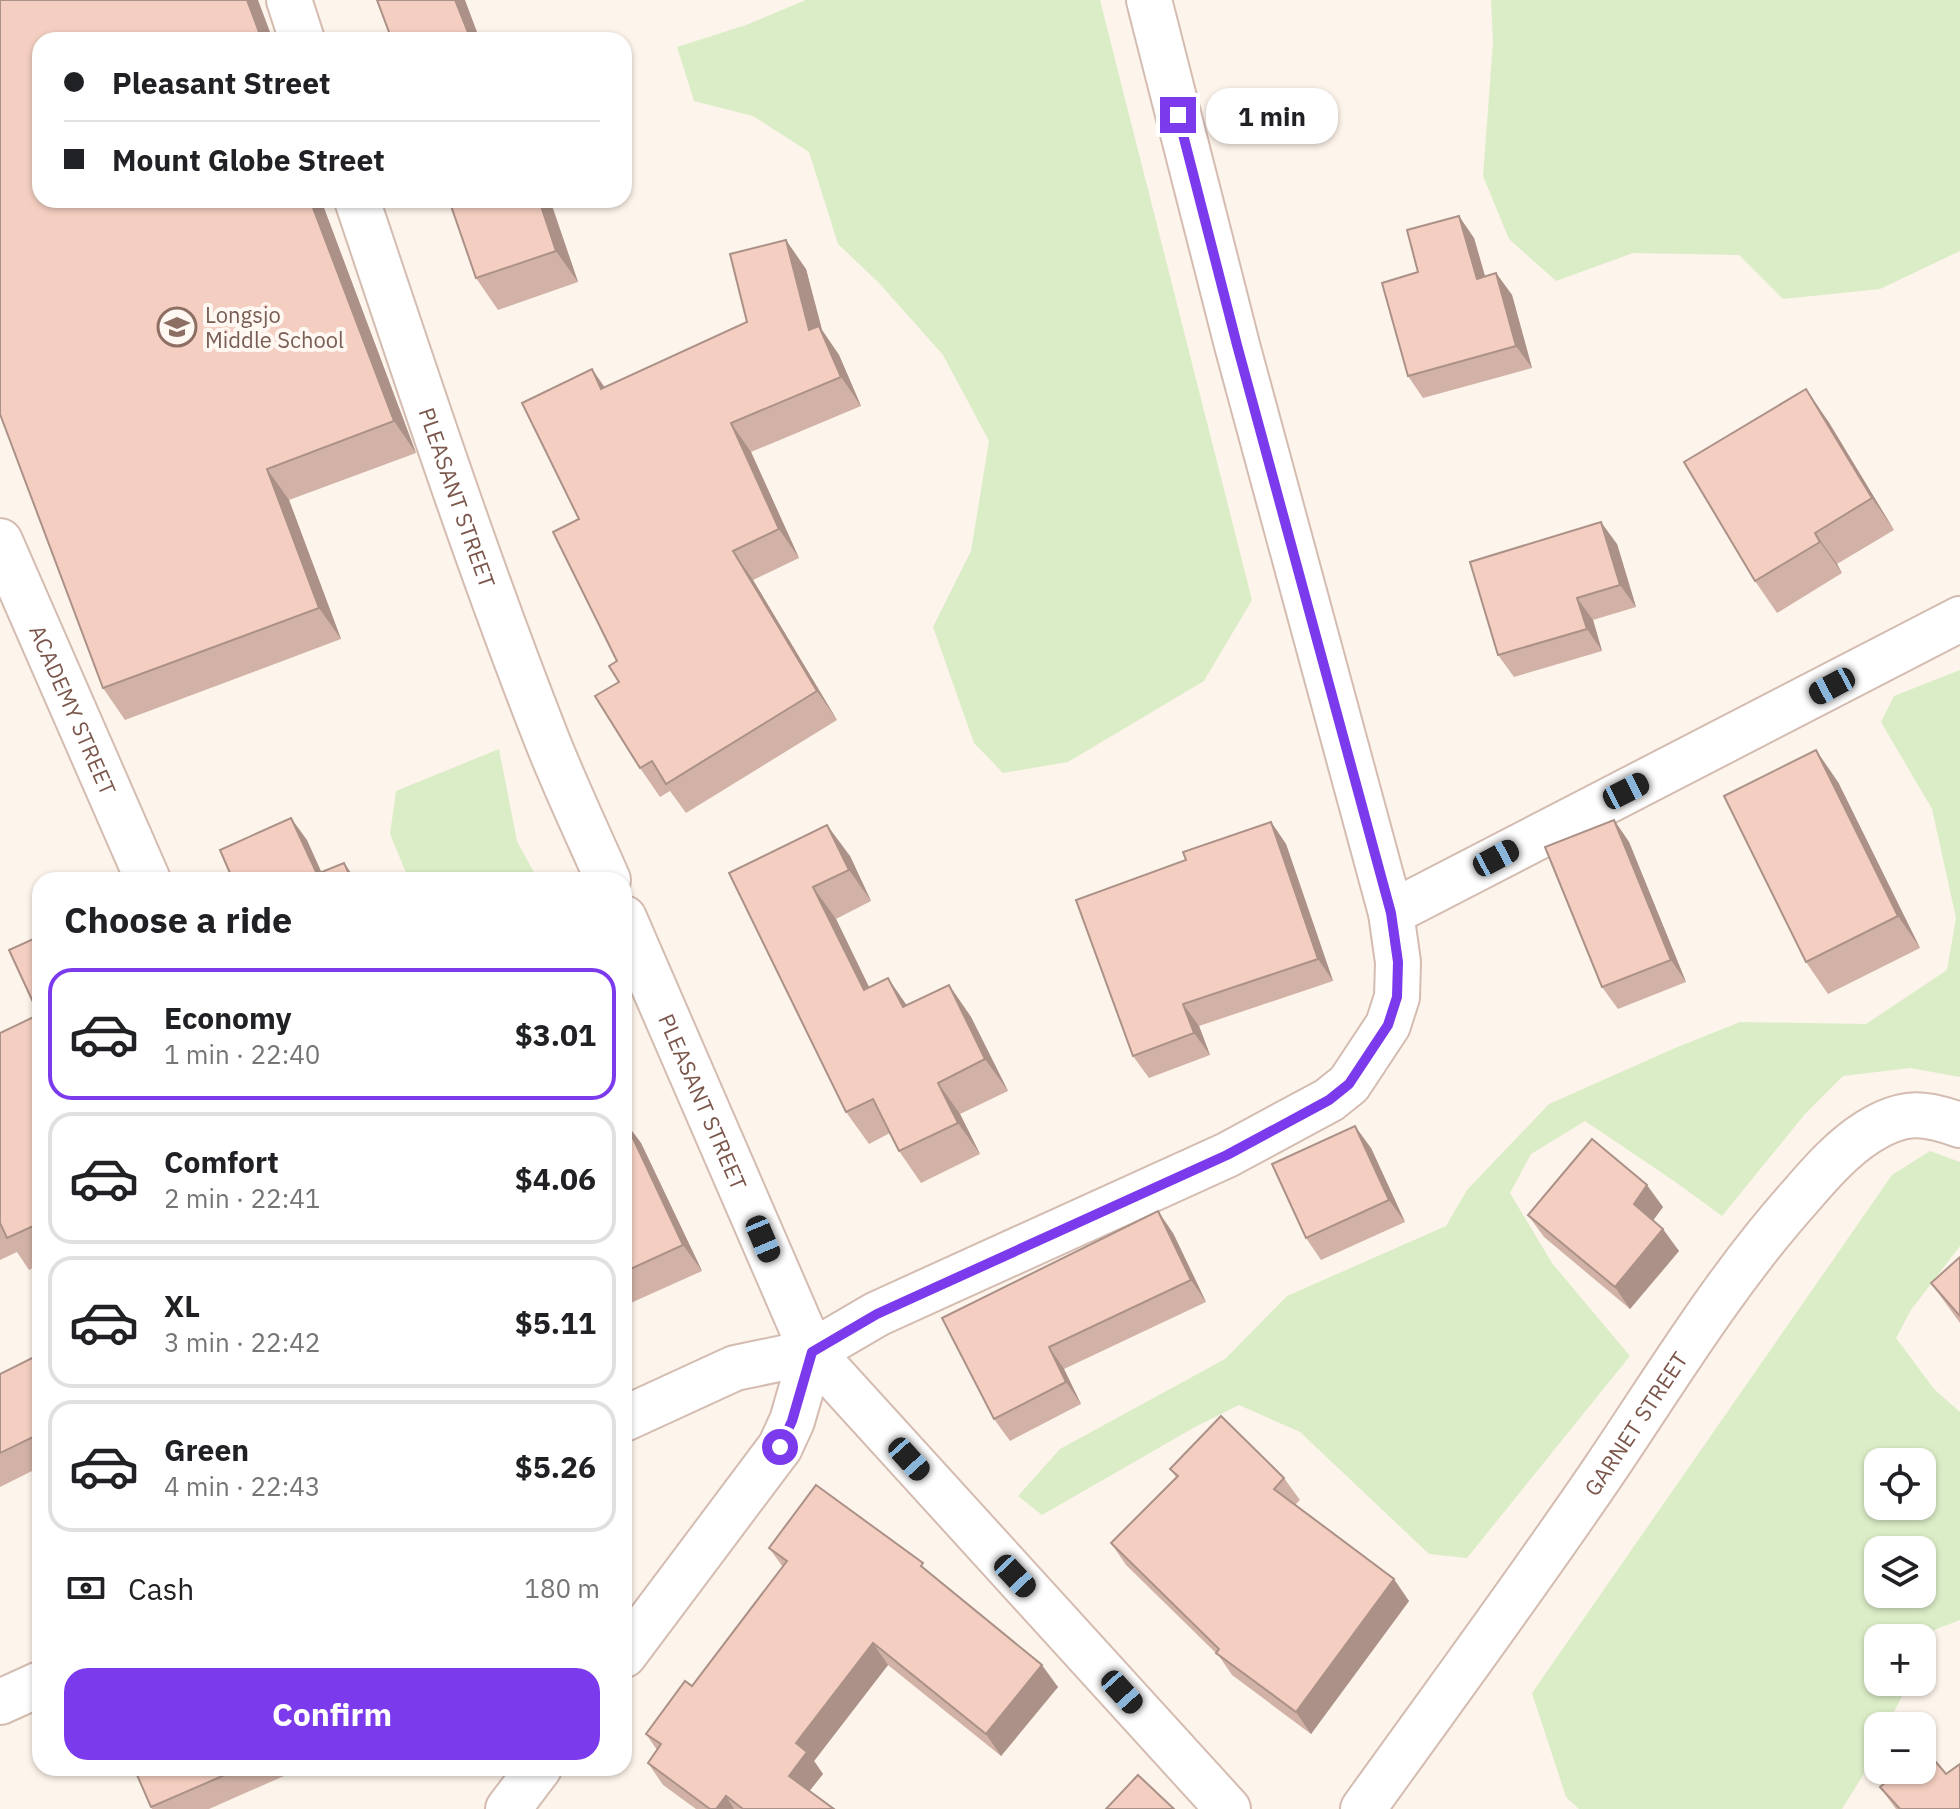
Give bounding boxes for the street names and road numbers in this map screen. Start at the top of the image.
street label: PLEASANT STREET [413,403,503,592]
street label: ACADEMY STREET [24,620,124,800]
street label: PLEASANT STREET [653,1009,755,1194]
street label: GARNET STREET [1577,1345,1694,1501]

